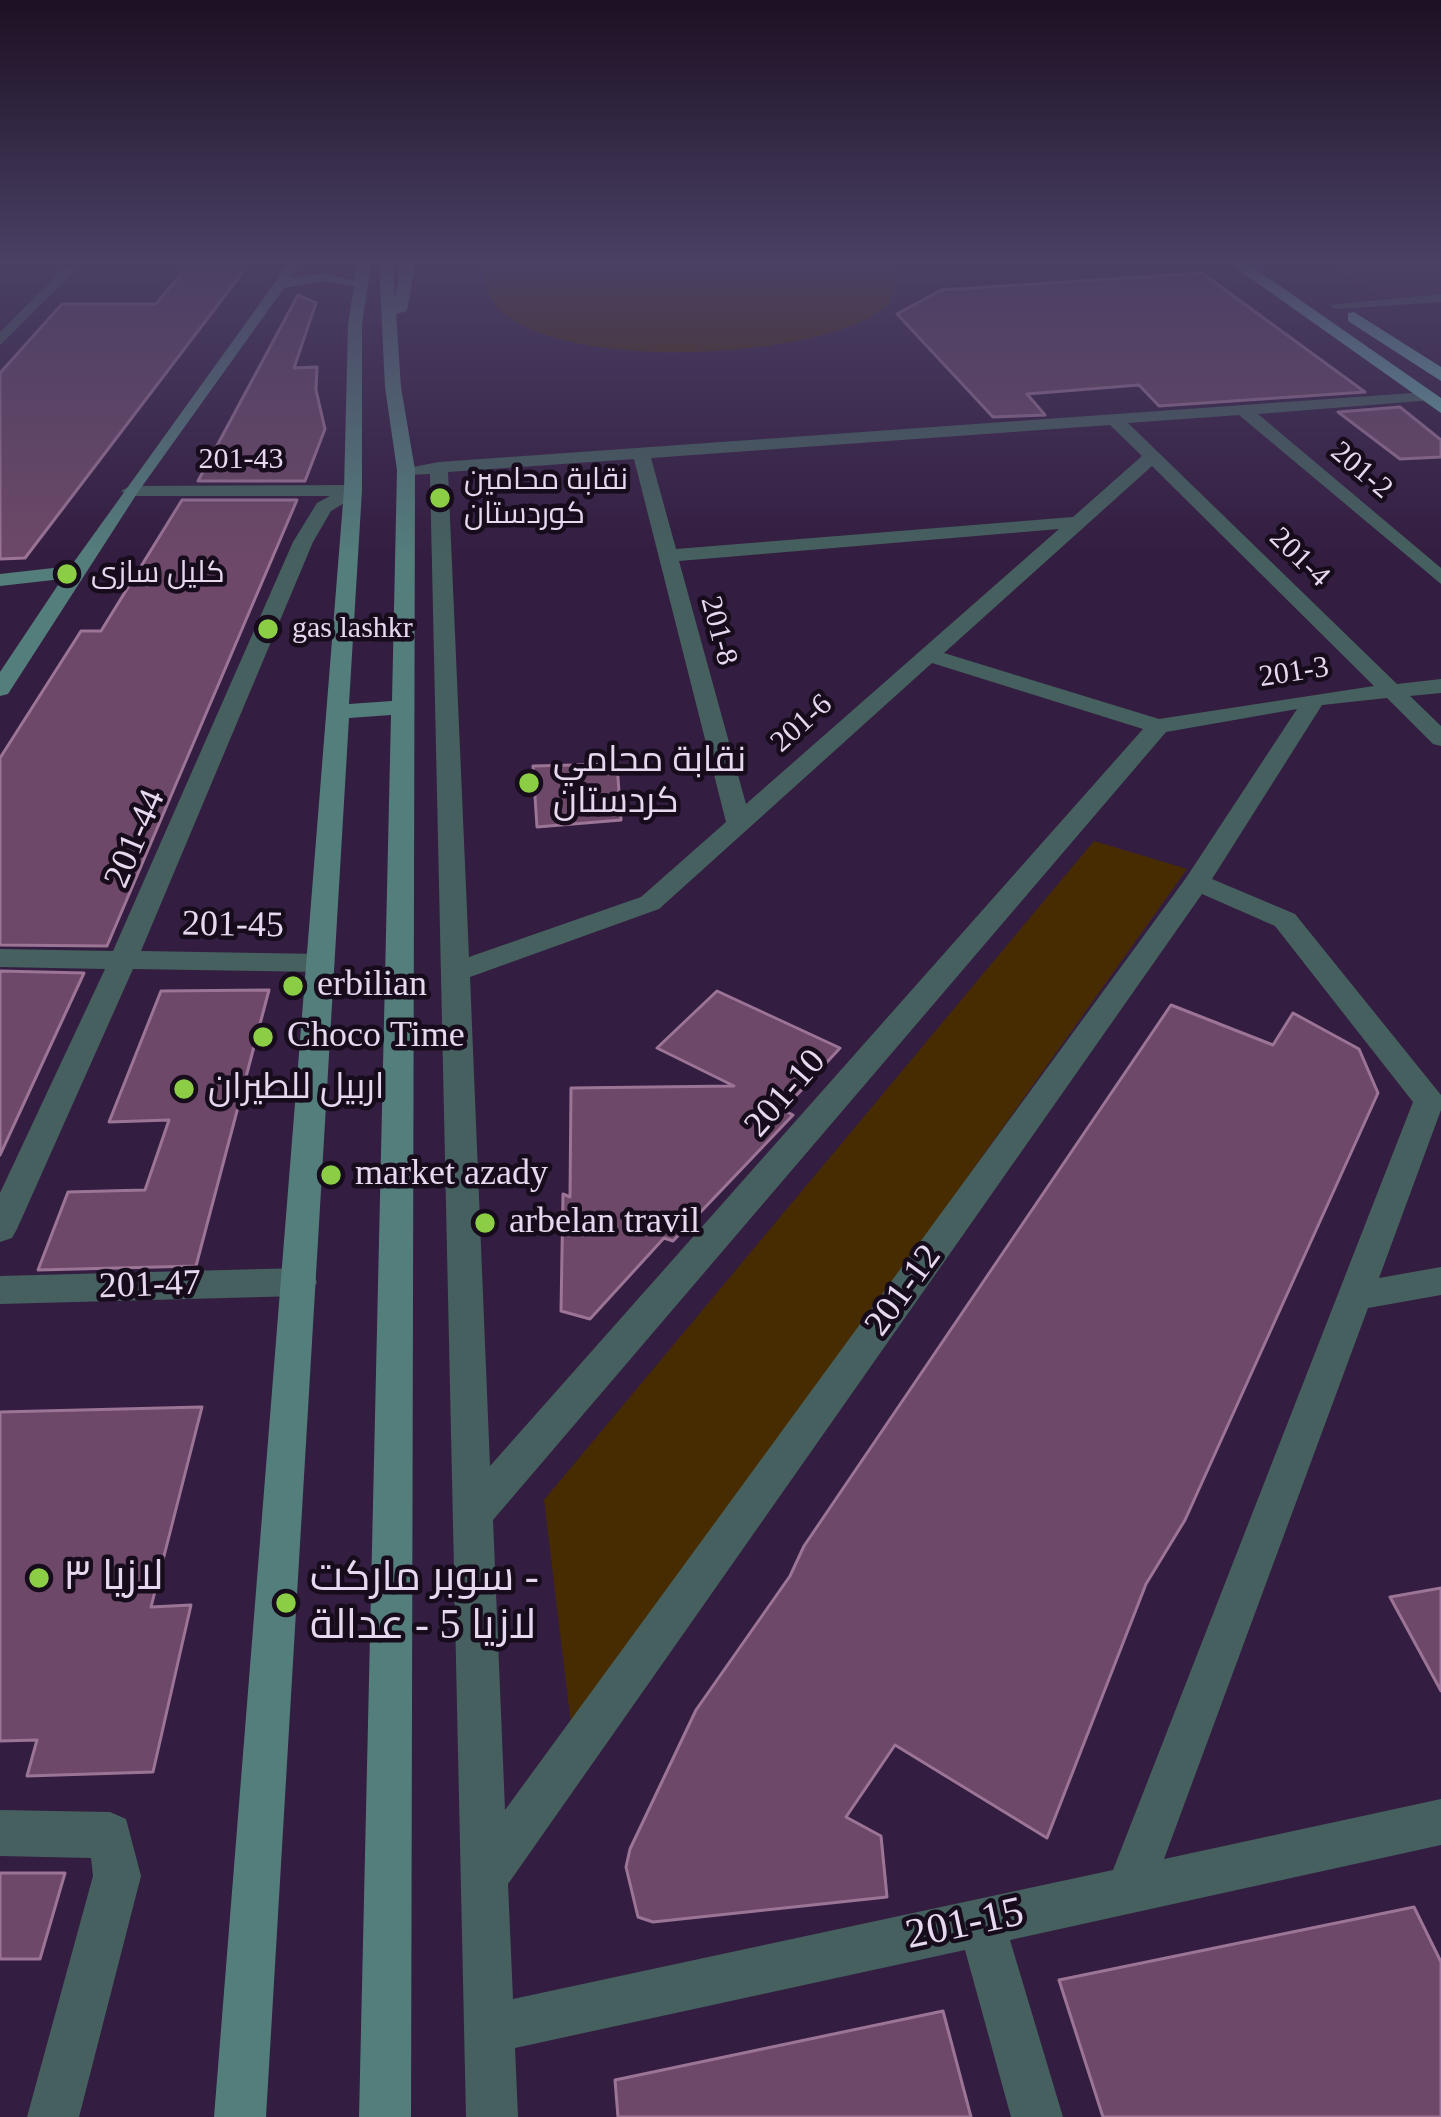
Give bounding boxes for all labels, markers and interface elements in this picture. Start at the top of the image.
street label: 201-2 [1323,435,1399,507]
street label: 201-43 [199,442,283,478]
place label: نقابة محامين كوردستان [464,463,628,534]
marker: نقابة محامين كوردستان [427,485,453,511]
street label: 201-4 [1261,521,1337,595]
place label: کلیل سازی [91,556,225,592]
marker: کلیل سازی [54,561,80,587]
street label: 201-8 [692,593,744,669]
place label: gas lashkr [292,611,413,647]
marker: gas lashkr [255,616,281,642]
street label: 201-3 [1257,650,1331,696]
street label: 201-6 [764,687,840,761]
place label: نقابة محامي كردستان [553,740,746,825]
marker: نقابة محامي كردستان [516,770,542,796]
street label: 201-44 [96,784,176,894]
street label: 201-45 [182,904,284,948]
place label: erbilian [317,964,427,1008]
marker: erbilian [280,973,306,999]
place label: Choco Time [287,1015,465,1059]
marker: Choco Time [250,1024,276,1050]
street label: 201-10 [736,1041,836,1147]
place label: اربيل للطيران [208,1067,384,1111]
marker: اربيل للطيران [171,1076,197,1102]
place label: market azady [355,1153,548,1197]
marker: market azady [318,1162,344,1188]
place label: arbelan travil [509,1201,700,1245]
marker: arbelan travil [472,1210,498,1236]
street label: 201-12 [857,1237,951,1345]
street label: 201-47 [98,1263,202,1309]
place label: لازیا ٣ [63,1553,164,1603]
place label: سوبر ماركت - لازيا 5 - عدالة [310,1554,539,1652]
marker: لازیا ٣ [26,1565,52,1591]
marker: سوبر ماركت - لازيا 5 - عدالة [273,1590,299,1616]
street label: 201-15 [902,1888,1028,1962]

